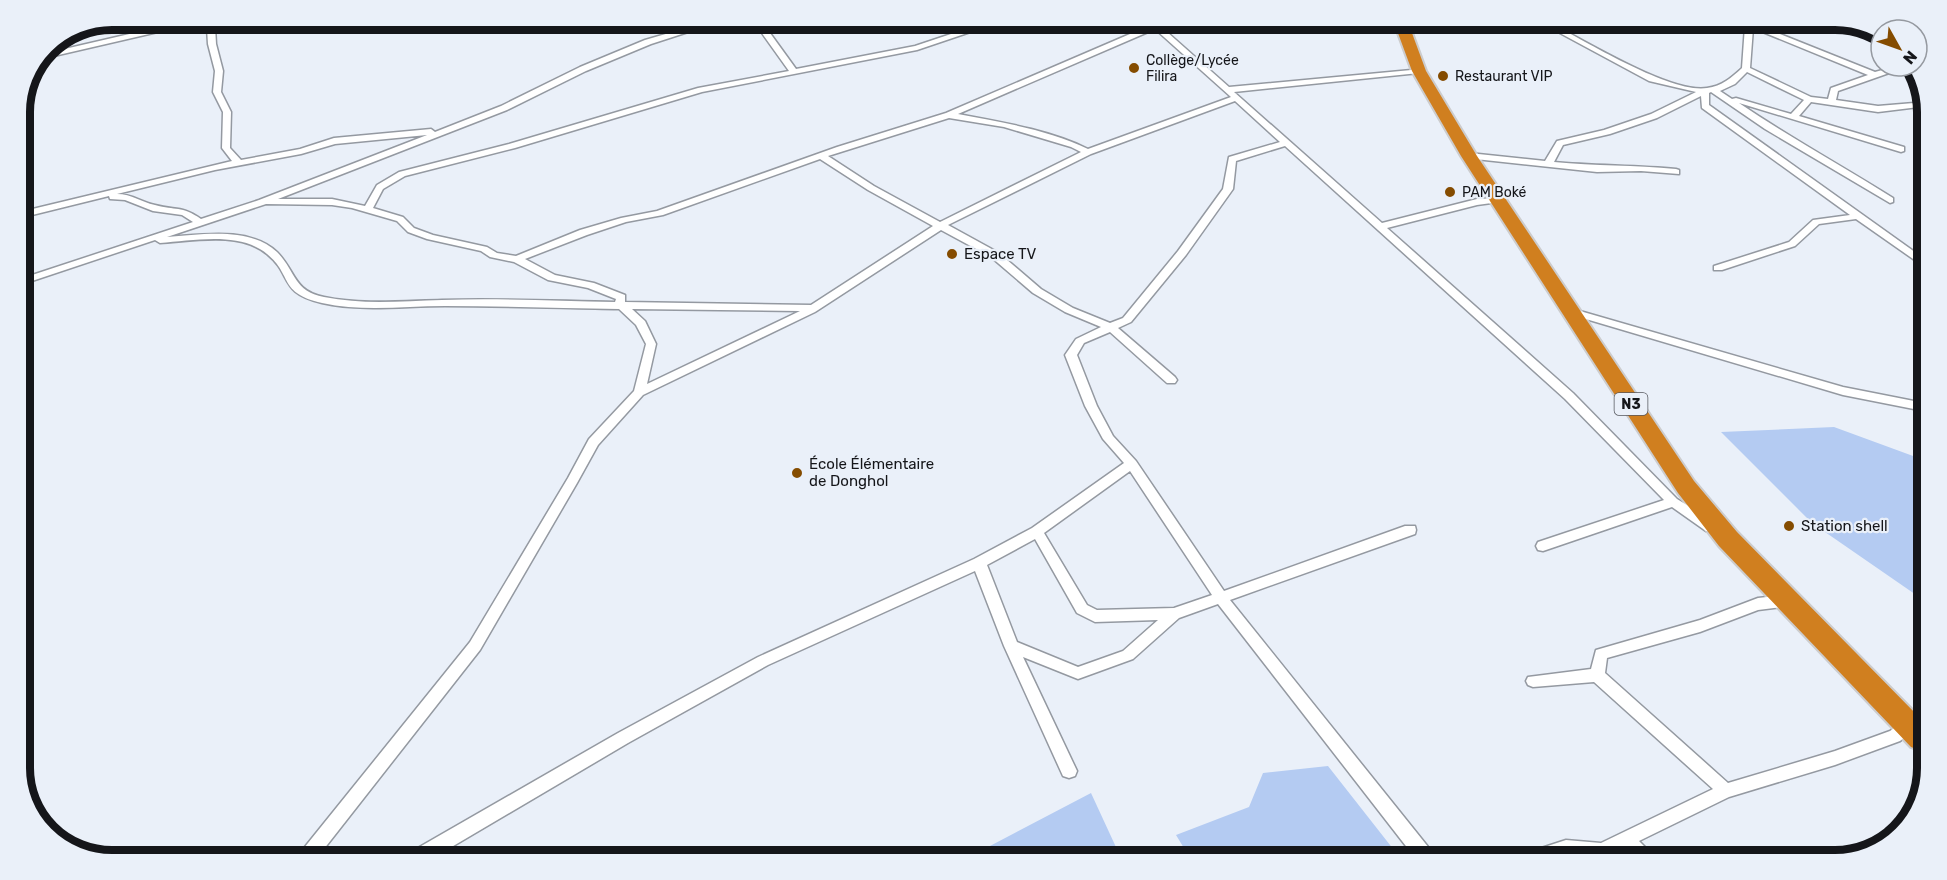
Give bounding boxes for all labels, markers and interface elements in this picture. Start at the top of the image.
north arrow [1869,18,1929,78]
text: N [1899,47,1921,68]
place label: Collège/Lycée Filira [1146,52,1239,85]
marker: Collège/Lycée Filira [1127,61,1141,75]
place label: Restaurant VIP [1455,68,1553,85]
marker: Restaurant VIP [1436,69,1450,83]
place label: PAM Boké [1462,184,1527,201]
marker: PAM Boké [1443,185,1457,199]
place label: Espace TV [964,245,1037,263]
marker: Espace TV [945,247,959,261]
road number: N3 [1614,393,1648,415]
place label: École Élémentaire de Donghol [809,455,934,490]
marker: École Élémentaire de Donghol [790,466,804,480]
place label: Station shell [1801,517,1888,535]
marker: Station shell [1782,519,1796,533]

